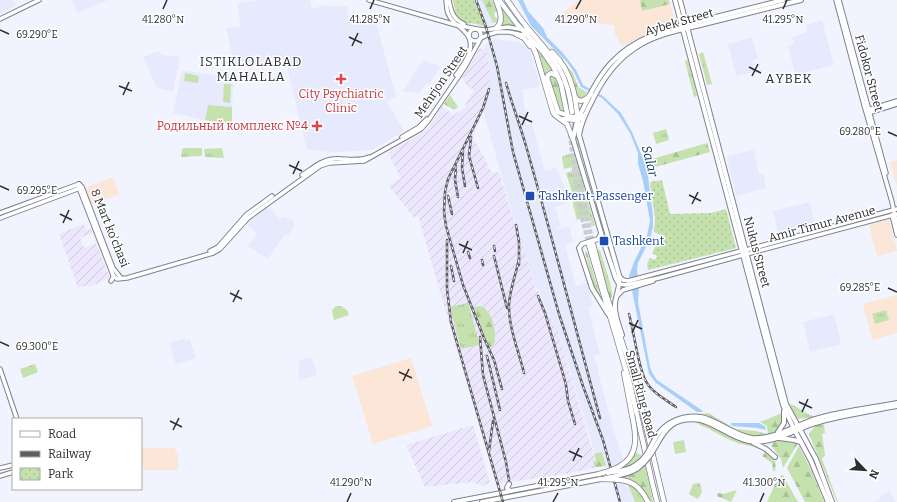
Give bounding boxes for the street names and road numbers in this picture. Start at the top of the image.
street label: Aybek Street [643,5,716,38]
street label: Fidokor Street [852,33,886,114]
street label: Mehrjon Street [412,43,471,121]
street label: 8 Mart ko'chasi [88,187,132,270]
street label: Amir Timur Avenue [767,203,877,245]
street label: Nukus Street [741,215,773,290]
street label: Small Ring Road [623,349,659,439]

